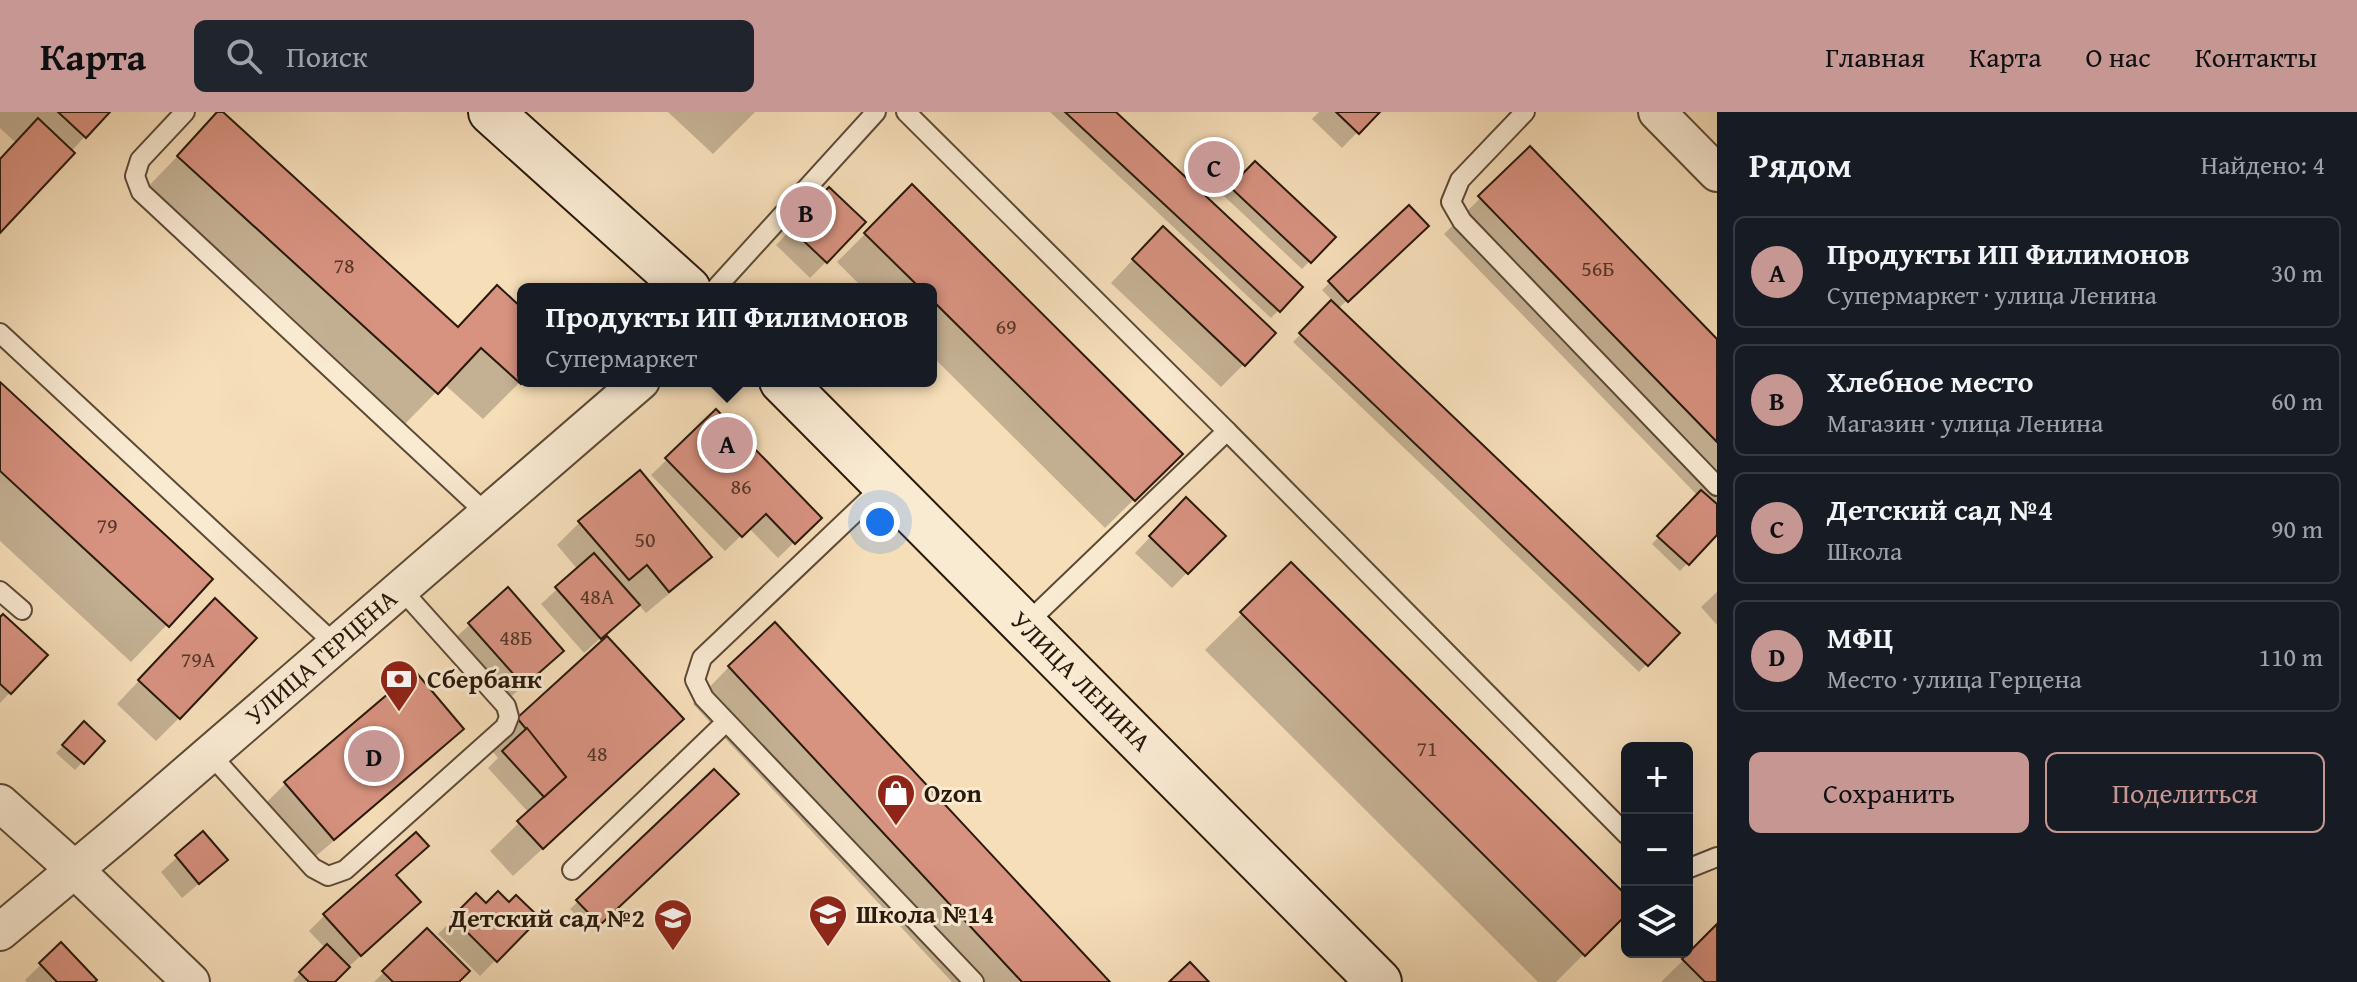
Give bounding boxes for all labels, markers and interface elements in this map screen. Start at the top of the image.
search box [194,20,754,92]
text: Карта [40,28,146,84]
icon: search [222,34,266,78]
text: Поиск [286,34,368,78]
text: Главная [1825,36,1925,77]
text: Карта [1969,36,2041,77]
text: О нас [2085,36,2151,77]
text: Контакты [2195,36,2317,77]
pin: C [1188,137,1240,197]
text: Рядом [1749,140,1852,189]
text: Найдено: 4 [2201,145,2325,184]
pin: B [780,182,832,242]
text: Продукты ИП Филимонов [1827,231,2190,275]
house number: 78 [333,249,355,281]
house number: 56Б [1581,252,1615,284]
text: A [1769,253,1785,292]
text: 30 m [2271,253,2323,292]
text: Супермаркет · улица Ленина [1827,275,2157,314]
popup [517,283,937,387]
text: Продукты ИП Филимонов [546,294,908,338]
house number: 69 [995,310,1017,342]
text: Супермаркет [546,338,697,377]
text: Хлебное место [1827,359,2034,403]
text: B [1769,381,1785,420]
text: 60 m [2271,381,2323,420]
text: Магазин · улица Ленина [1827,403,2103,442]
pin: A [701,413,753,473]
house number: 86 [730,470,752,502]
text: Детский сад №4 [1827,487,2053,531]
your location [860,502,900,542]
house number: 79 [96,509,118,541]
text: C [1770,509,1784,548]
text: 90 m [2271,509,2323,548]
house number: 50 [634,523,656,555]
text: Школа [1827,531,1902,570]
street label: УЛИЦА ГЕРЦЕНА [236,579,406,734]
house number: 48А [580,580,615,612]
street label: УЛИЦА ЛЕНИНА [1002,601,1161,760]
text: МФЦ [1827,615,1893,659]
house number: 48Б [499,621,533,653]
text: D [1769,637,1785,676]
text: 110 m [2258,637,2323,676]
house number: 79А [181,643,216,675]
bank icon: Сбербанк [378,658,420,713]
place label: Сбербанк [427,659,542,698]
text: Место · улица Герцена [1827,659,2082,698]
pin: D [348,726,400,786]
house number: 71 [1416,732,1438,764]
house number: 48 [586,737,608,769]
map controls [1621,742,1693,958]
button: + [1621,742,1693,814]
button: Сохранить [1749,752,2029,833]
button: Поделиться [2045,752,2325,833]
shop icon: Ozon [875,772,917,827]
place label: Ozon [924,773,983,812]
button: − [1621,814,1693,886]
button: layers [1621,886,1693,958]
school or university icon: Школа №14 [807,893,849,948]
place label: Школа №14 [856,894,994,933]
school or university icon: Детский сад №2 [652,897,694,952]
place label: Детский сад №2 [448,898,645,937]

